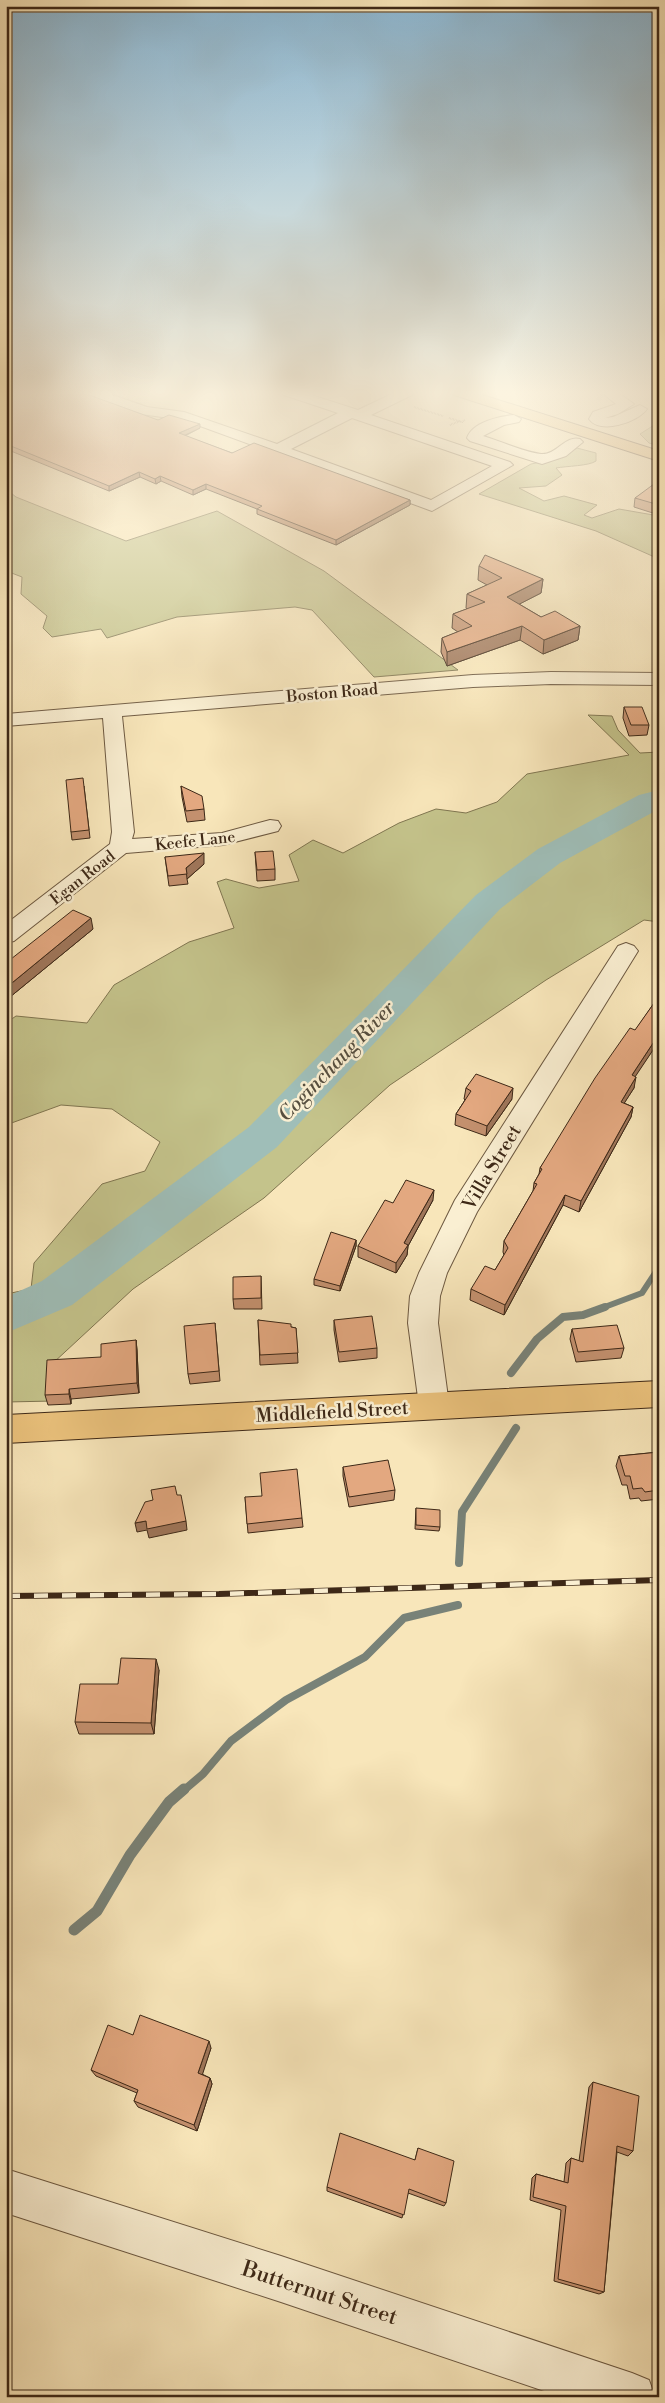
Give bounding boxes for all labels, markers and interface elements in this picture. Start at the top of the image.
street label: Boston Road [285,679,379,707]
street label: Keefe Lane [154,827,236,855]
street label: Egan Road [46,846,119,909]
water label: Coginchaug River [273,996,401,1127]
street label: Villa Street [457,1120,527,1215]
street label: Middlefield Street [255,1396,409,1428]
street label: Butternut Street [237,2255,401,2331]

